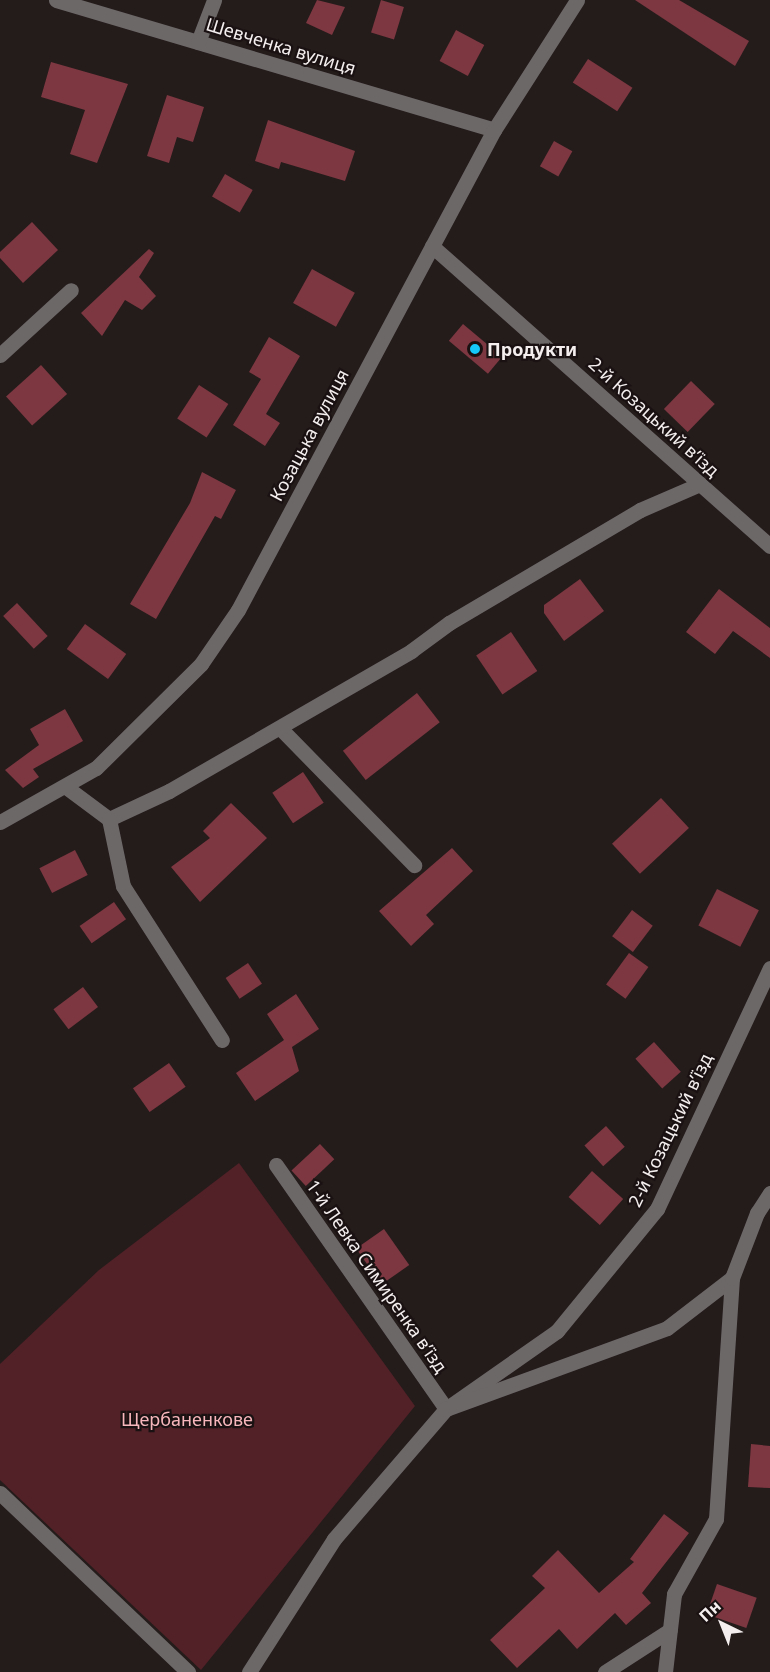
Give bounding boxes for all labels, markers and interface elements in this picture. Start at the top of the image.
street label: Шевченка вулиця [203,13,359,79]
place label: Продукти [487,338,577,360]
marker: Продукти [468,342,482,356]
street label: 2-й Козацький в’їзд [584,353,724,481]
street label: Козацька вулиця [265,365,353,505]
street label: 2-й Козацький в’їзд [623,1050,717,1210]
street label: 1-й Левка Симиренка в’їзд [302,1176,452,1376]
park label: Щербаненкове [121,1408,253,1430]
north arrow [692,1594,752,1654]
text: Пн [694,1595,726,1627]

